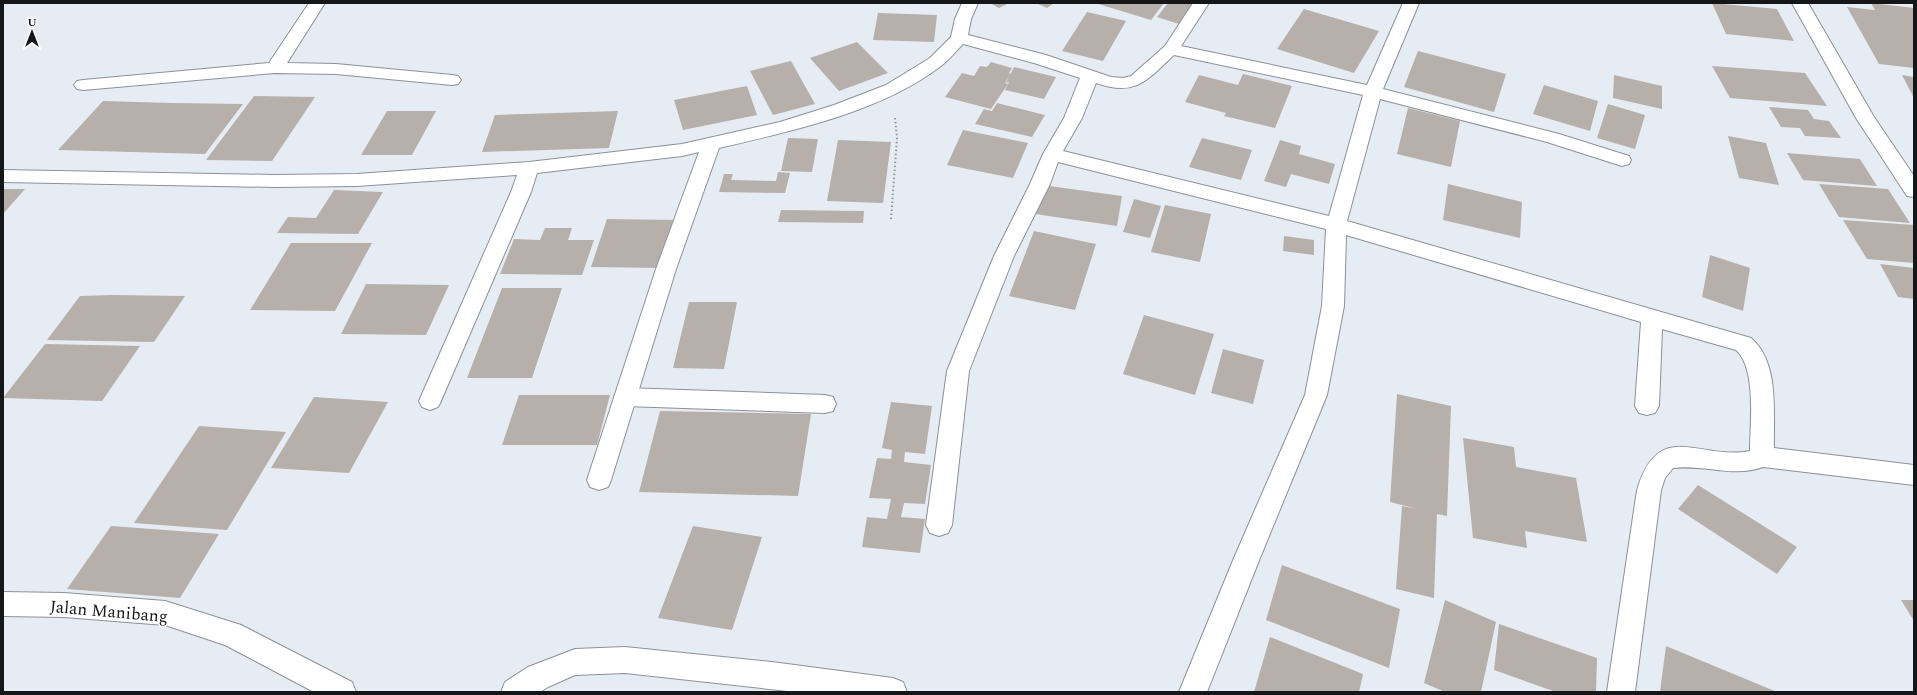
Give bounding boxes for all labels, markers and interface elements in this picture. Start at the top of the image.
north arrow [12,12,52,52]
text: U [27,14,37,31]
street label: Jalan Manibang [49,594,169,630]

